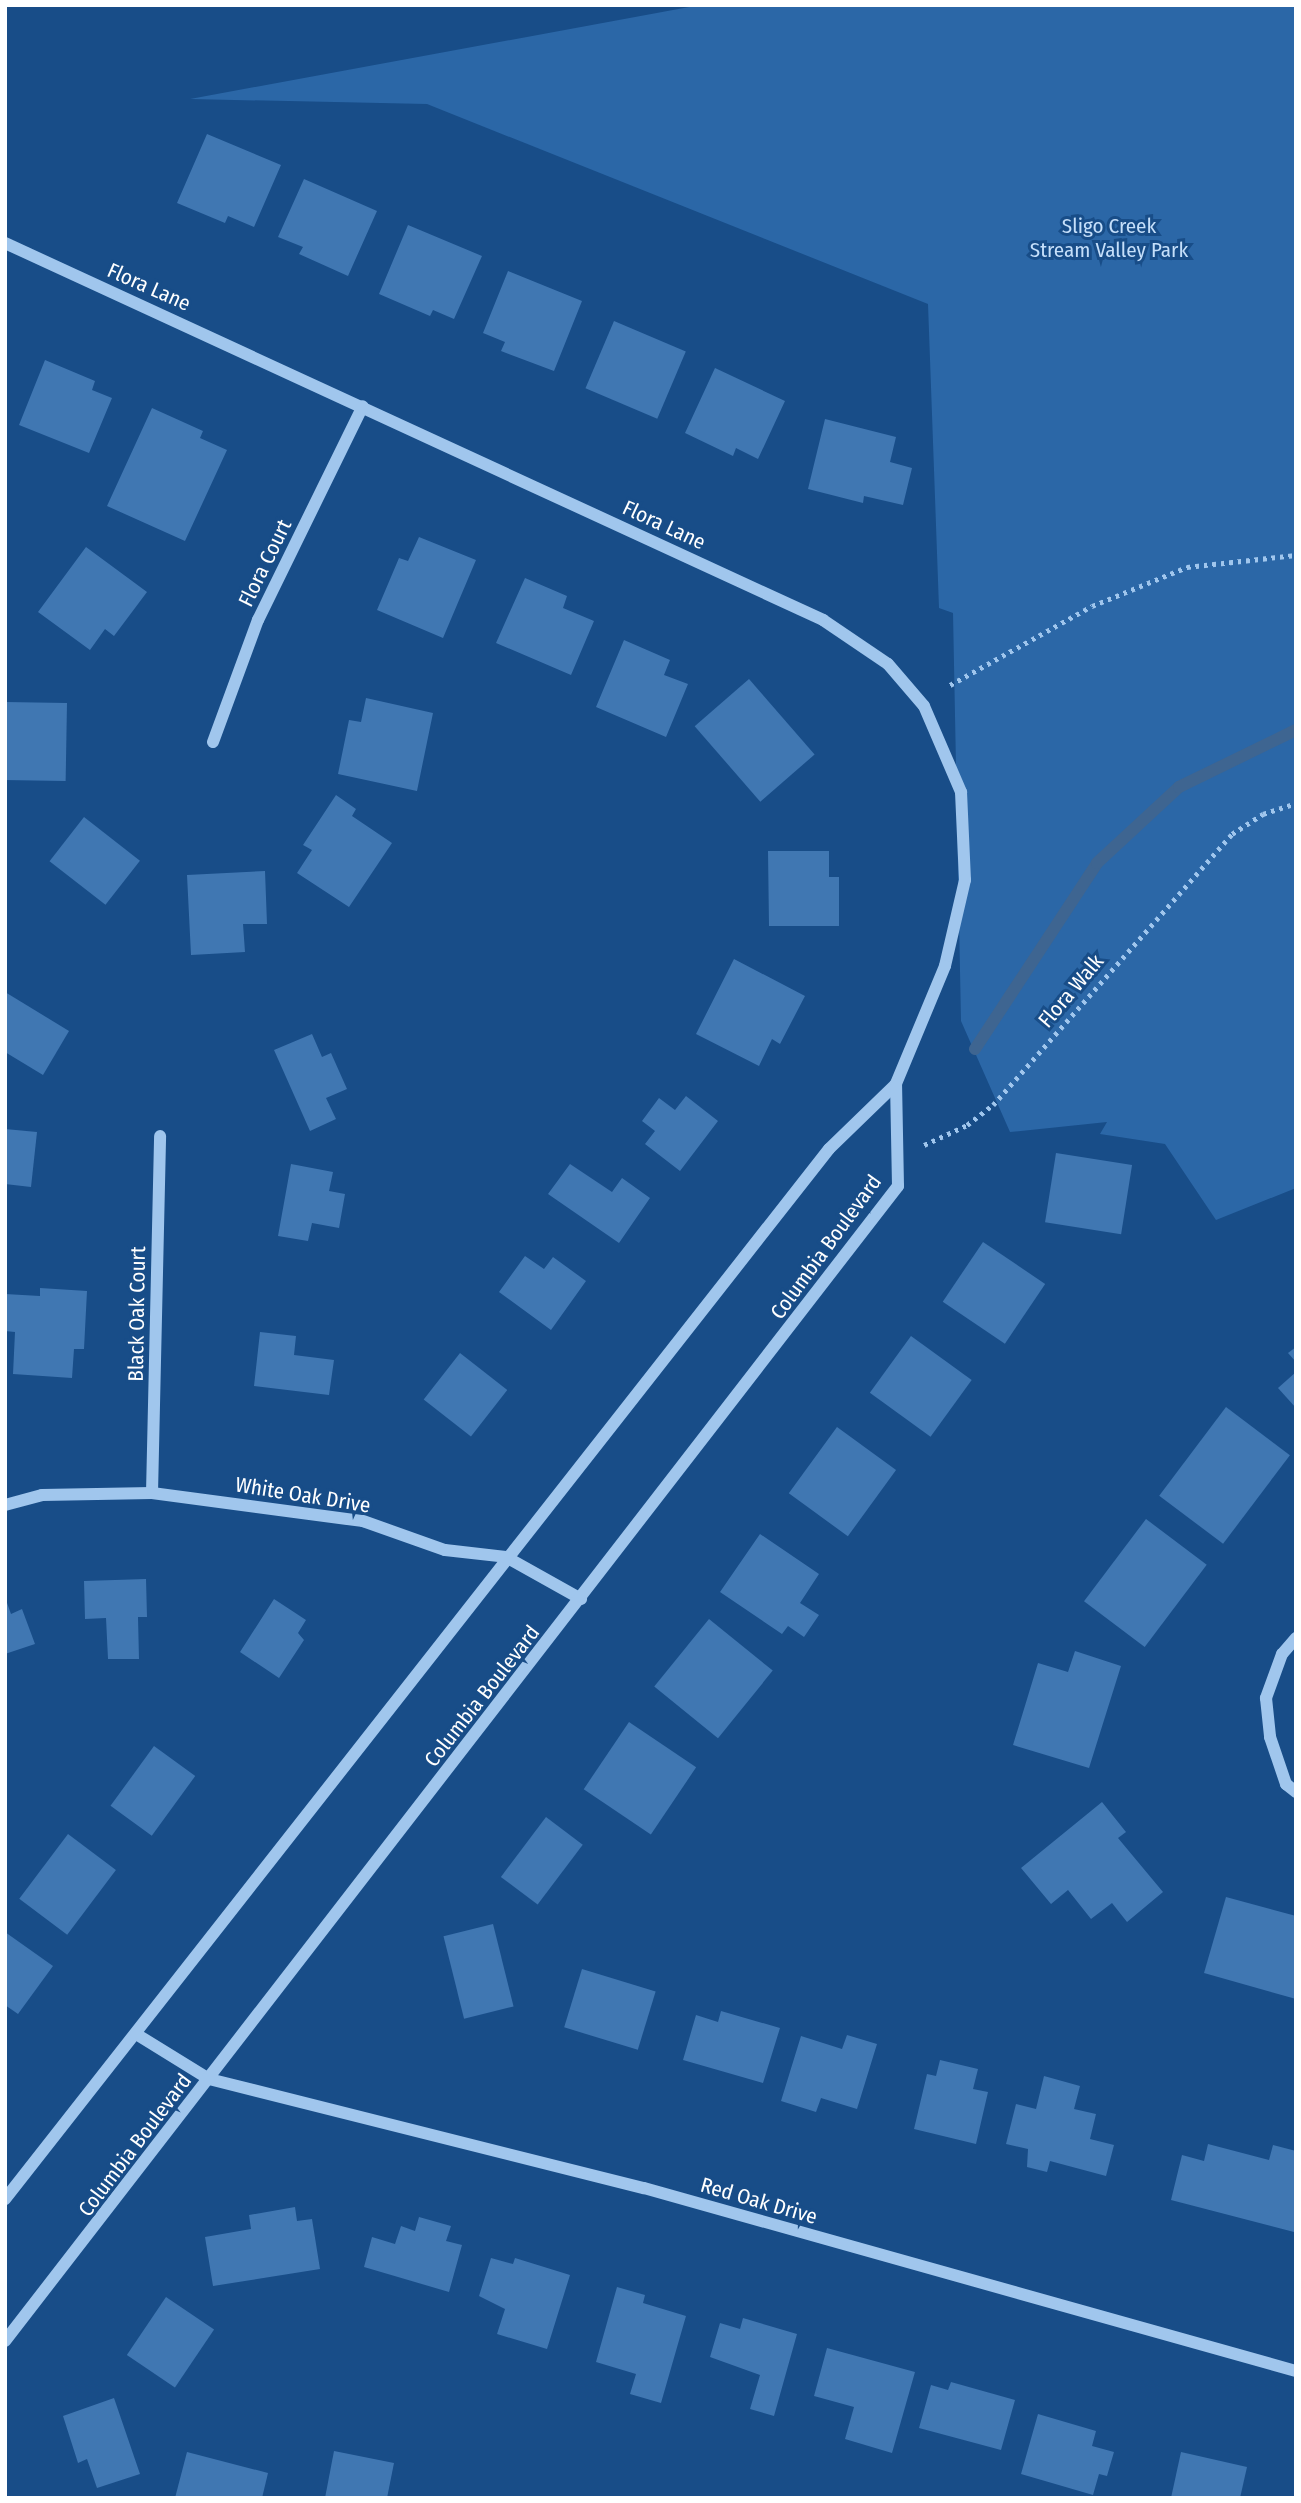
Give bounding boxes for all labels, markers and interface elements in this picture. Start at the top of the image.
park label: Sligo Creek Stream Valley Park [1030,213,1188,263]
street label: Flora Lane [104,258,194,316]
street label: Flora Lane [619,495,709,555]
street label: Flora Court [233,515,297,611]
street label: Flora Walk [1033,949,1109,1033]
street label: Columbia Boulevard [765,1170,887,1324]
street label: Black Oak Court [123,1246,151,1382]
street label: White Oak Drive [234,1472,372,1518]
street label: Columbia Boulevard [419,1620,545,1772]
street label: Columbia Boulevard [73,2069,197,2221]
street label: Red Oak Drive [698,2172,820,2230]

